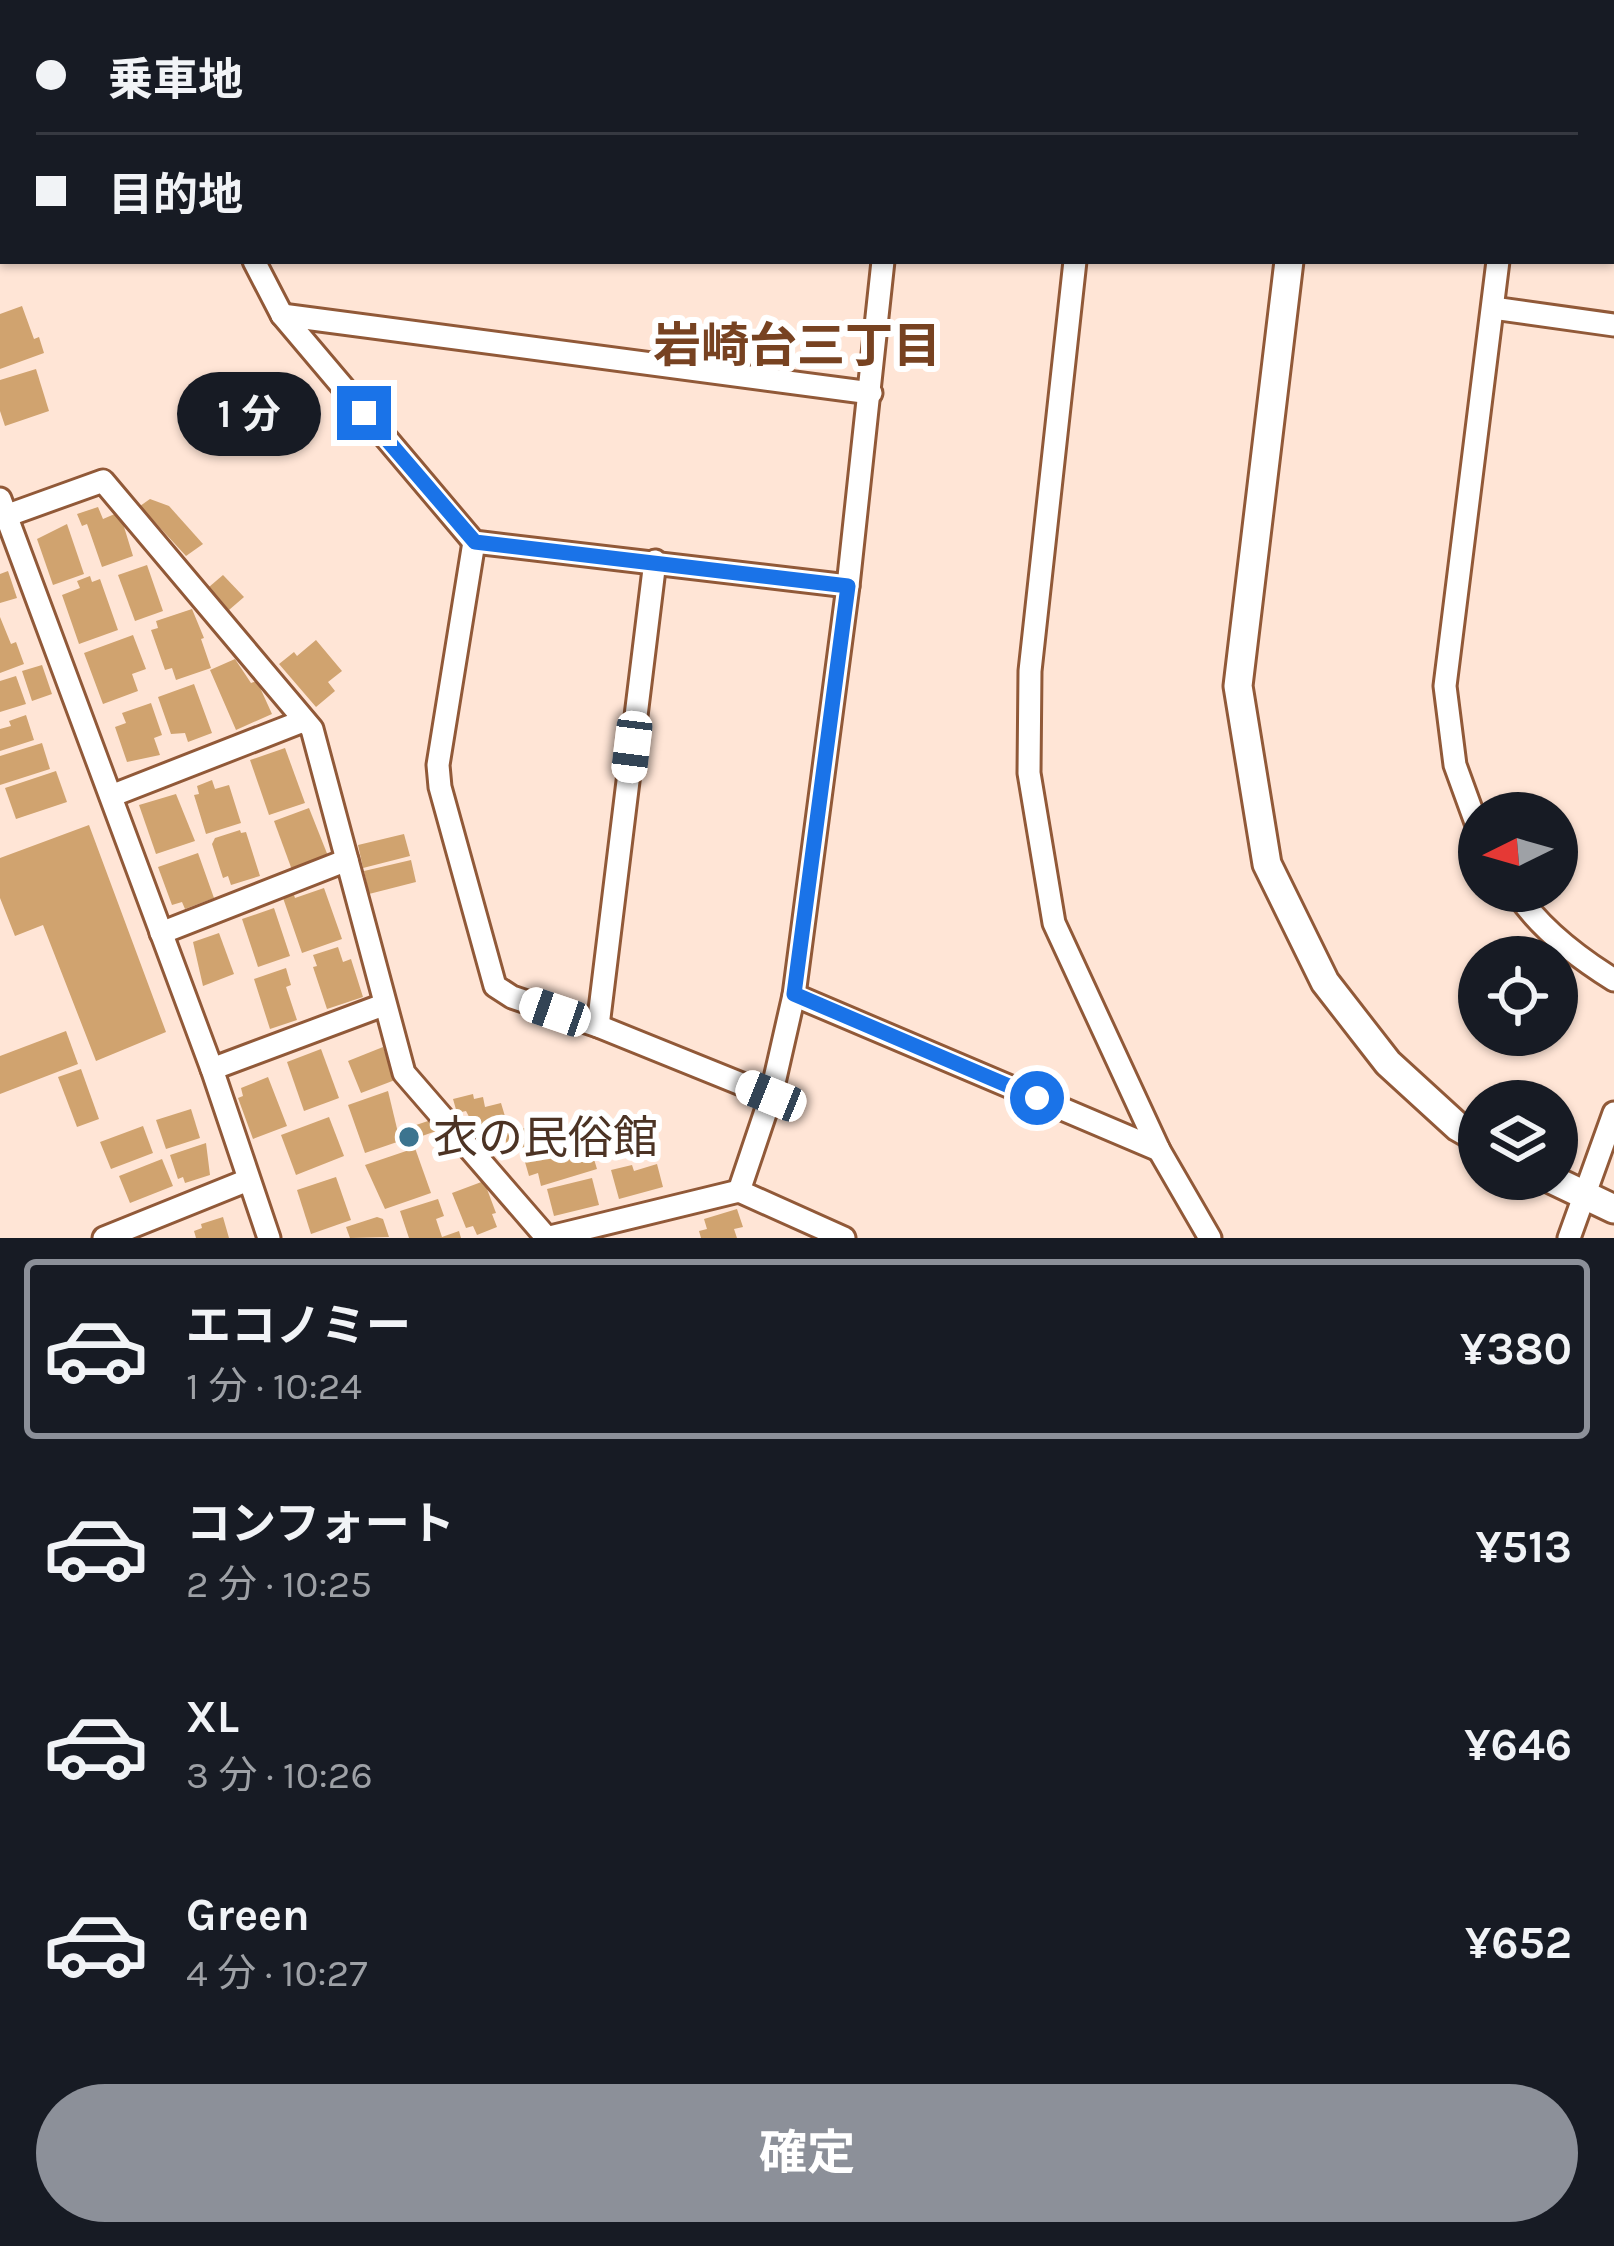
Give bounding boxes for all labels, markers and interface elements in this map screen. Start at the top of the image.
text: 乗車地 [108,54,243,106]
text: 目的地 [108,169,243,221]
district label: 岩崎台三丁目 [653,318,941,374]
callout: 1 分 [178,371,322,455]
route end [337,386,391,440]
text: 1 分 [218,391,280,437]
car [610,709,654,785]
north arrow [1458,792,1578,912]
map controls [1458,792,1578,1200]
button: locate [1458,936,1578,1056]
car [515,983,595,1041]
car [731,1066,811,1126]
route start [1010,1071,1064,1125]
button: layers [1458,1080,1578,1200]
place label: 衣の民俗館 [433,1112,658,1164]
marker: 衣の民俗館 [396,1124,422,1150]
icon: car [42,1295,150,1403]
text: エコノミー [186,1300,411,1352]
text: ¥380 [1460,1323,1572,1375]
text: 1 分 · 10:24 [186,1363,362,1409]
icon: car [42,1493,150,1601]
text: コンフォート [186,1498,455,1550]
text: ¥513 [1475,1521,1572,1573]
text: 2 分 · 10:25 [186,1561,372,1607]
icon: car [42,1691,150,1799]
text: XL [186,1691,239,1743]
text: ¥646 [1464,1719,1572,1771]
text: 3 分 · 10:26 [186,1752,373,1798]
icon: car [42,1889,150,1997]
text: Green [186,1889,310,1941]
text: ¥652 [1465,1917,1572,1969]
text: 4 分 · 10:27 [186,1950,367,1996]
button: 確定 [36,2084,1578,2222]

